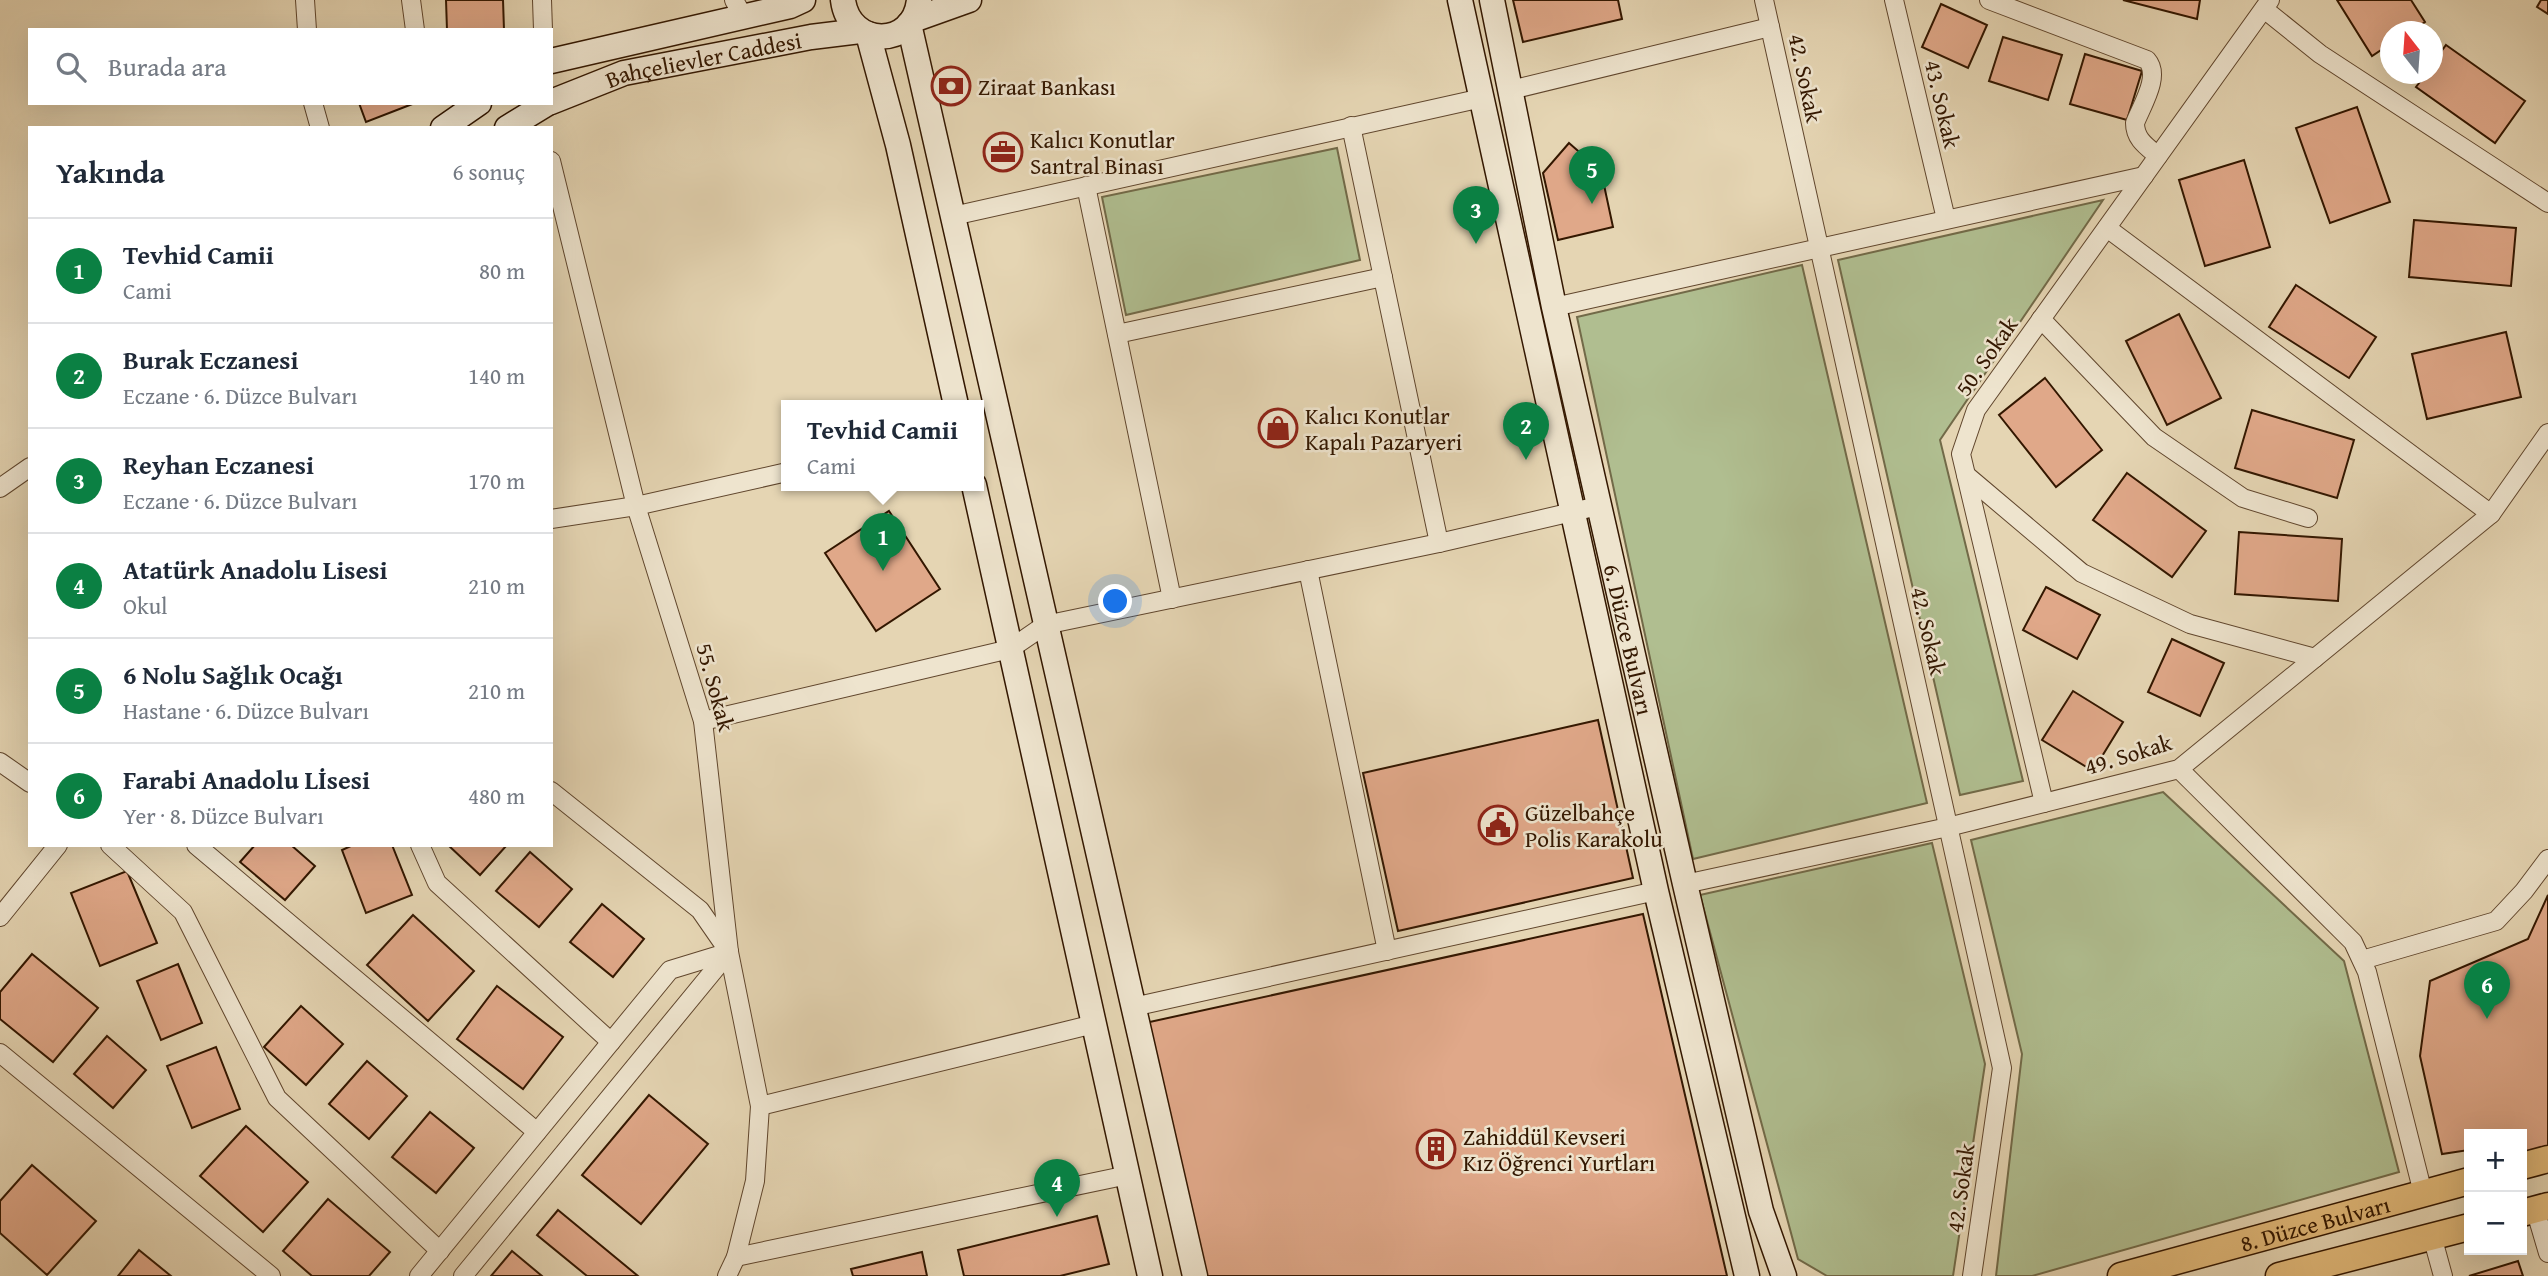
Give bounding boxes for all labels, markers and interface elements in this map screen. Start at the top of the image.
north arrow [2380,21,2443,84]
street label: Bahçelievler Caddesi [600,23,804,95]
search box [28,28,553,105]
street label: 42. Sokak [1781,31,1832,126]
text: Burada ara [108,47,227,86]
icon: search [52,48,90,86]
street label: 43. Sokak [1917,56,1969,152]
bank icon: Ziraat Bankası [930,65,972,107]
place label: Ziraat Bankası [978,70,1116,103]
place label: Kalıcı Konutlar Santral Binası [1030,123,1175,182]
office icon: Kalıcı Konutlar Santral Binası [982,131,1024,173]
pin: 5 [1569,146,1615,204]
text: Yakında [56,150,165,194]
text: 6 sonuç [452,155,525,188]
pin: 3 [1453,186,1499,244]
text: Tevhid Camii [123,235,274,274]
text: 1 [73,254,85,287]
text: 80 m [479,254,525,287]
text: Cami [123,274,172,307]
street label: 50. Sokak [1947,309,2026,402]
text: Burak Eczanesi [123,340,299,379]
text: 2 [73,359,85,392]
text: 140 m [468,359,525,392]
text: Eczane · 6. Düzce Bulvarı [123,379,357,412]
place label: Kalıcı Konutlar Kapalı Pazaryeri [1305,399,1462,458]
popup [781,400,984,491]
pin: 2 [1503,402,1549,460]
shop icon: Kalıcı Konutlar Kapalı Pazaryeri [1257,407,1299,449]
text: Tevhid Camii [807,410,958,449]
text: Reyhan Eczanesi [123,445,314,484]
text: Cami [807,449,856,482]
text: 3 [73,464,85,497]
text: 170 m [468,464,525,497]
text: Eczane · 6. Düzce Bulvarı [123,484,357,517]
pin: 1 [860,513,906,571]
text: Atatürk Anadolu Lisesi [123,550,388,589]
street label: 6. Düzce Bulvarı [1596,561,1663,718]
text: 4 [73,569,85,602]
text: 210 m [468,569,525,602]
street label: 42. Sokak [1903,583,1955,679]
your location [1098,584,1132,618]
text: Okul [123,589,168,622]
street label: 55. Sokak [688,639,744,735]
text: 6 Nolu Sağlık Ocağı [123,655,343,694]
text: 5 [73,674,85,707]
text: 210 m [468,674,525,707]
text: Hastane · 6. Düzce Bulvarı [123,694,369,727]
street label: 49. Sokak [2080,725,2176,783]
text: Farabi Anadolu Lİsesi [123,760,370,799]
text: 6 [73,779,85,812]
text: 480 m [468,779,525,812]
place label: Güzelbahçe Polis Karakolu [1525,796,1663,855]
text: Yer · 8. Düzce Bulvarı [123,799,324,832]
public building icon: Güzelbahçe Polis Karakolu [1477,804,1519,846]
pin: 6 [2464,961,2510,1019]
place label: Zahiddül Kevseri Kız Öğrenci Yurtları [1463,1120,1655,1179]
building icon: Zahiddül Kevseri Kız Öğrenci Yurtları [1415,1128,1457,1170]
map controls [2464,1129,2527,1255]
button: + [2464,1129,2527,1192]
street label: 42. Sokak [1937,1141,1983,1235]
pin: 4 [1034,1159,1080,1217]
street label: 8. Düzce Bulvarı [2236,1187,2394,1259]
button: − [2464,1192,2527,1255]

